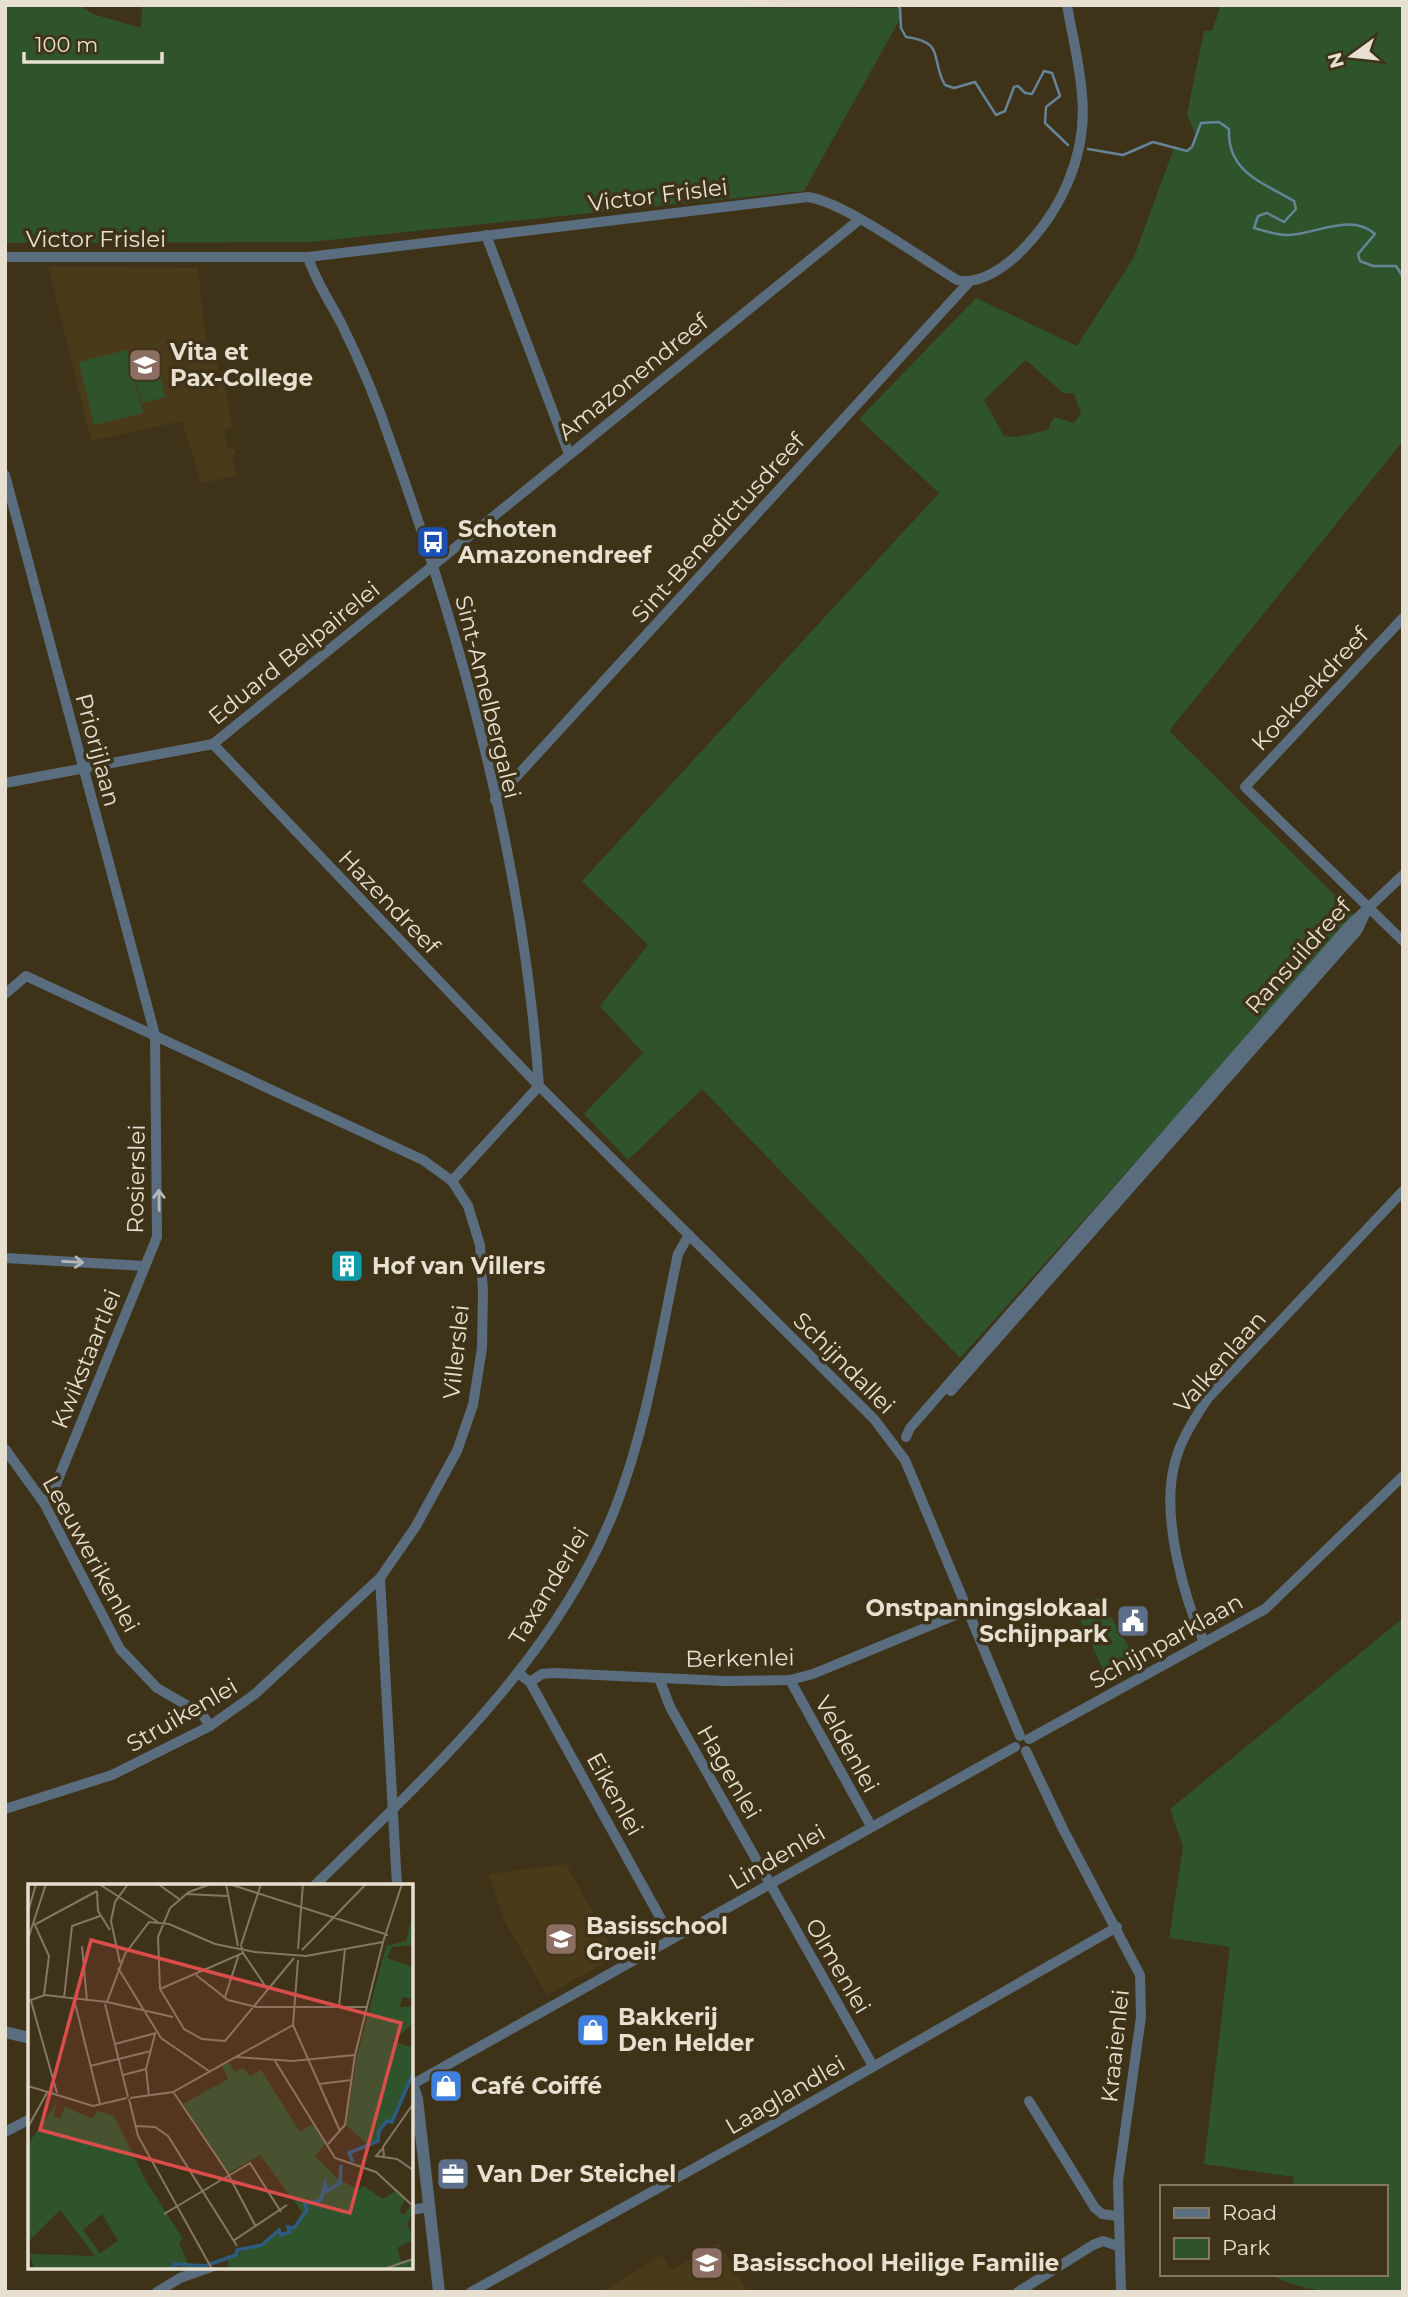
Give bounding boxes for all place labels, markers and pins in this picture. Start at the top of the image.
place label: Vita et Pax-College [169,338,313,392]
school or university icon: Vita et Pax-College [126,346,164,384]
place label: Schoten Amazonendreef [457,515,652,569]
bus stop icon: Schoten Amazonendreef [414,523,452,561]
building icon: Hof van Villers [328,1247,366,1285]
place label: Hof van Villers [372,1252,545,1280]
place label: Onstpanningslokaal Schijnpark [865,1594,1109,1648]
public building icon: Onstpanningslokaal Schijnpark [1114,1602,1152,1640]
place label: Basisschool Groei! [586,1912,728,1966]
school or university icon: Basisschool Groei! [542,1920,580,1958]
place label: Bakkerij Den Helder [618,2003,754,2057]
shop icon: Bakkerij Den Helder [574,2011,612,2049]
shop icon: Café Coiffé [427,2067,465,2105]
place label: Café Coiffé [471,2072,602,2100]
office icon: Van Der Steichel [434,2155,472,2193]
place label: Van Der Steichel [476,2160,676,2188]
school or university icon: Basisschool Heilige Familie [688,2244,726,2282]
place label: Basisschool Heilige Familie [732,2249,1059,2277]

